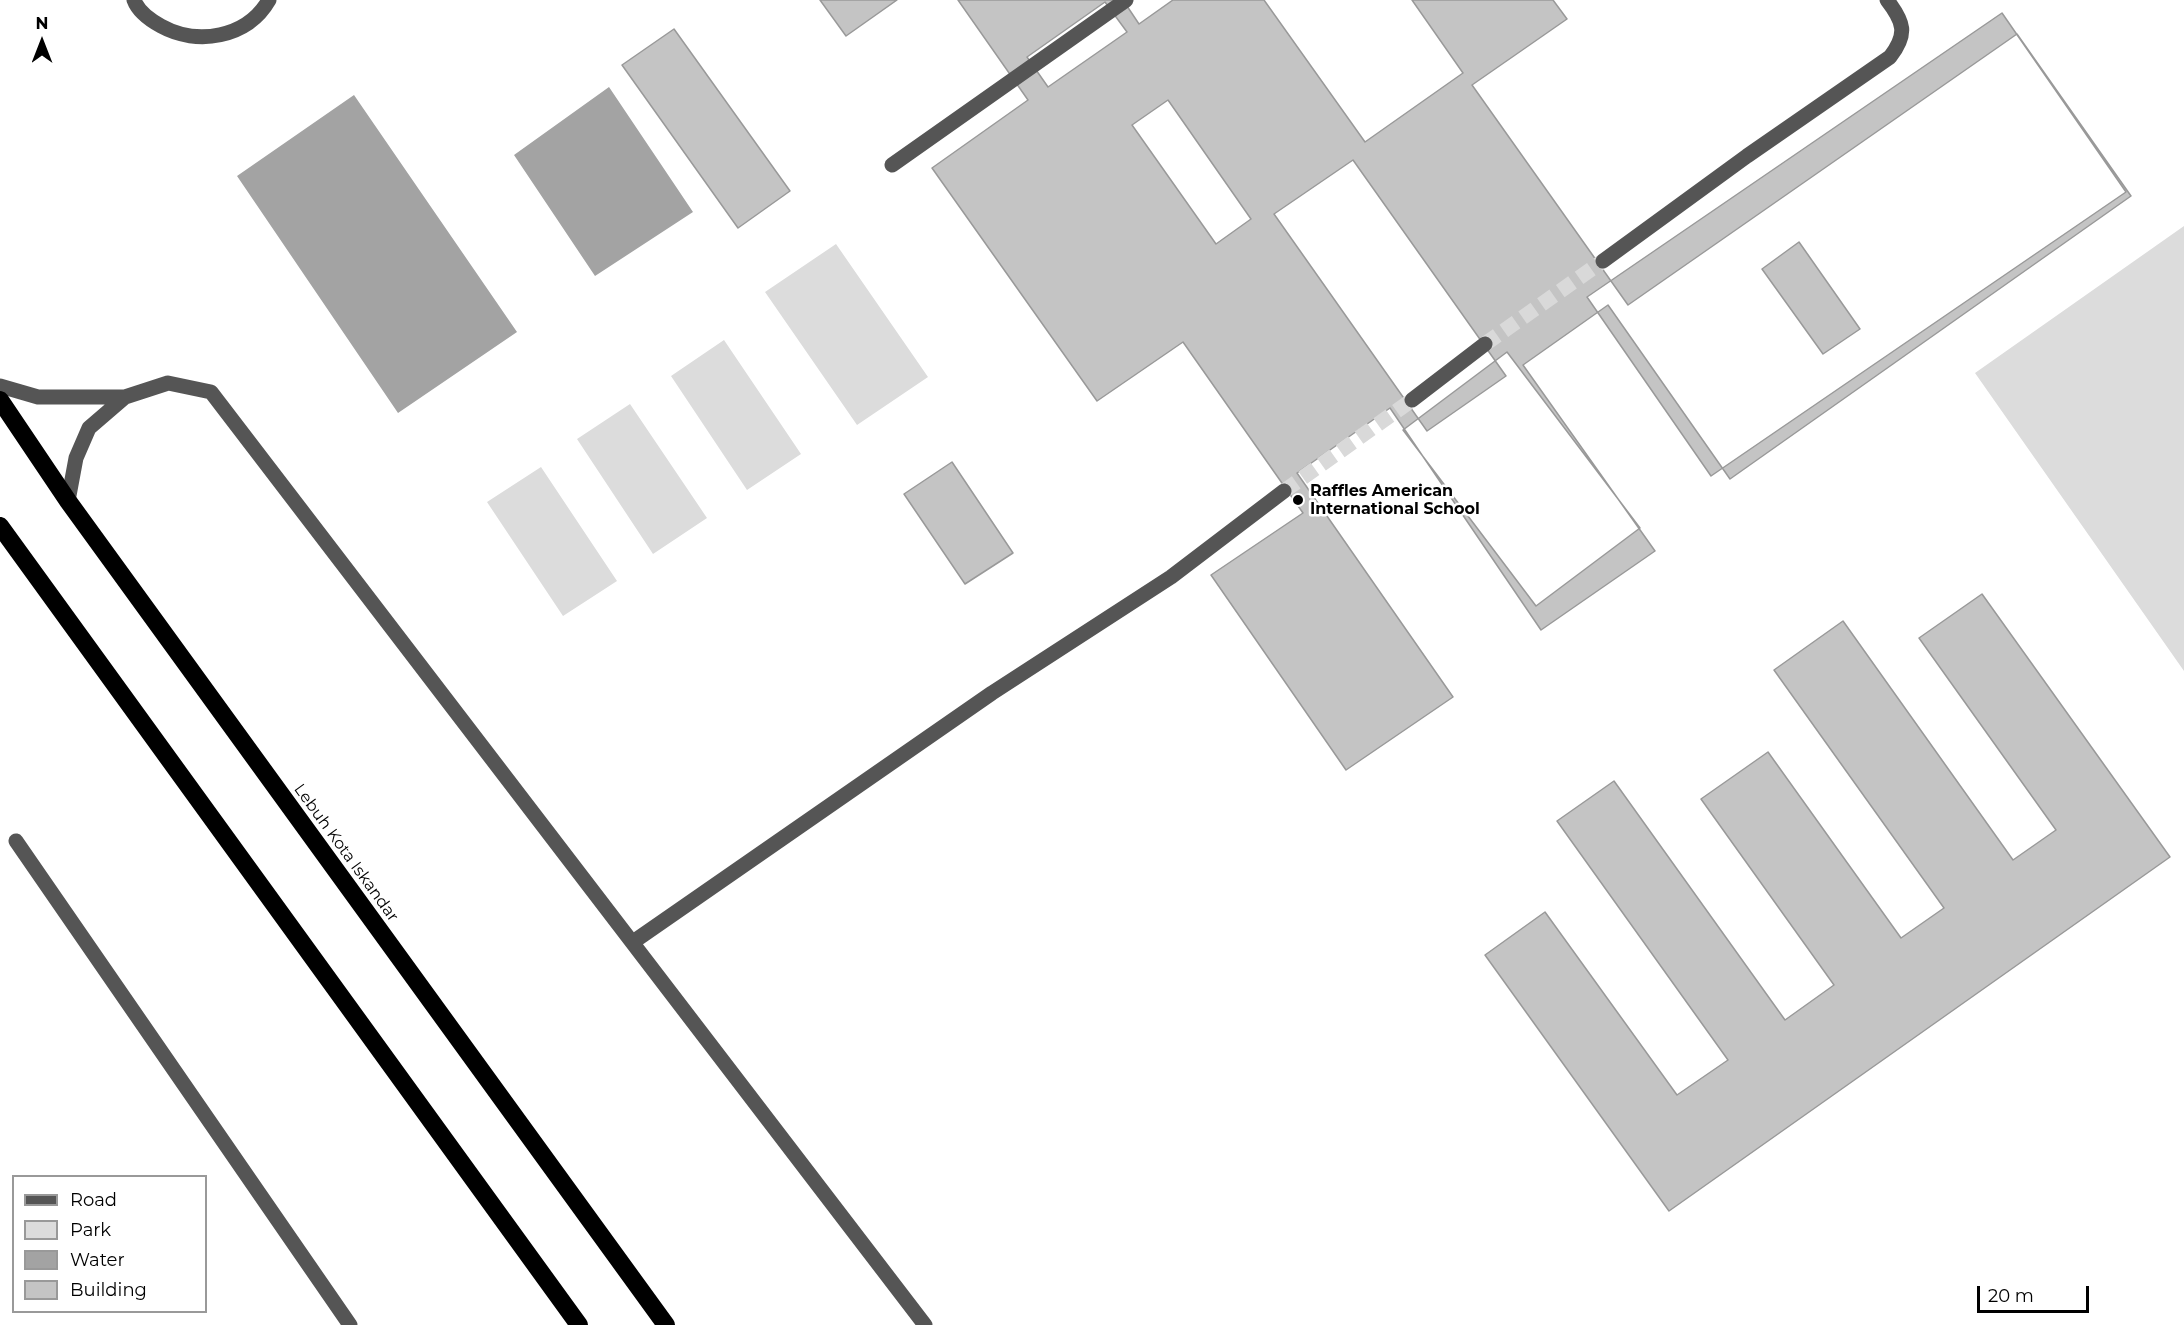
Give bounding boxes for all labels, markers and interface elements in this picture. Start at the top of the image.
north arrow [12,12,72,72]
text: N [36,14,48,33]
place label: Raffles American International School [1310,481,1480,519]
marker: Raffles American International School [1291,493,1305,507]
street label: Lebuh Kota Iskandar [290,780,402,926]
legend [12,1175,207,1313]
text: Road [70,1189,117,1211]
text: Park [70,1219,111,1241]
text: Water [70,1249,125,1271]
scale bar [1980,1274,2092,1312]
text: Building [70,1279,147,1301]
text: 20 m [1988,1285,2034,1307]

